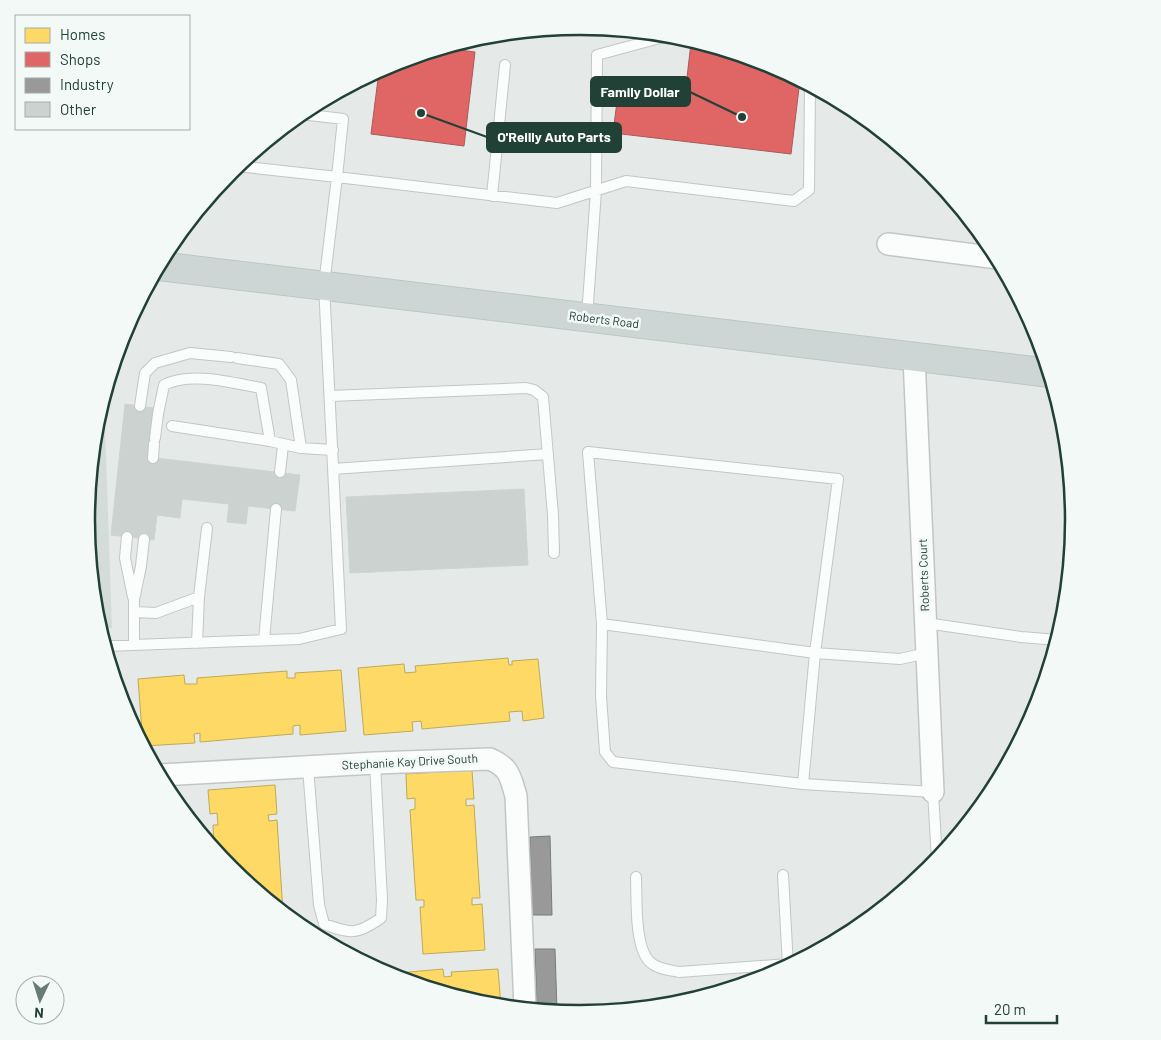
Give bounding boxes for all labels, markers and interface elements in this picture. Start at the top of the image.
legend [15,15,190,130]
text: Homes [60,25,105,43]
text: Shops [60,50,100,68]
text: Industry [60,75,114,93]
callout: Family Dollar [591,77,690,106]
text: Family Dollar [600,83,680,100]
text: Other [60,100,97,118]
callout: O'Reilly Auto Parts [487,123,621,152]
text: O'Reilly Auto Parts [497,128,611,145]
street label: Roberts Road [568,308,640,330]
street label: Roberts Court [915,538,931,612]
street label: Stephanie Kay Drive South [341,750,478,772]
north arrow [15,975,65,1025]
scale bar [986,992,1057,1024]
text: 20 m [994,1000,1026,1018]
text: N [34,1005,44,1022]

